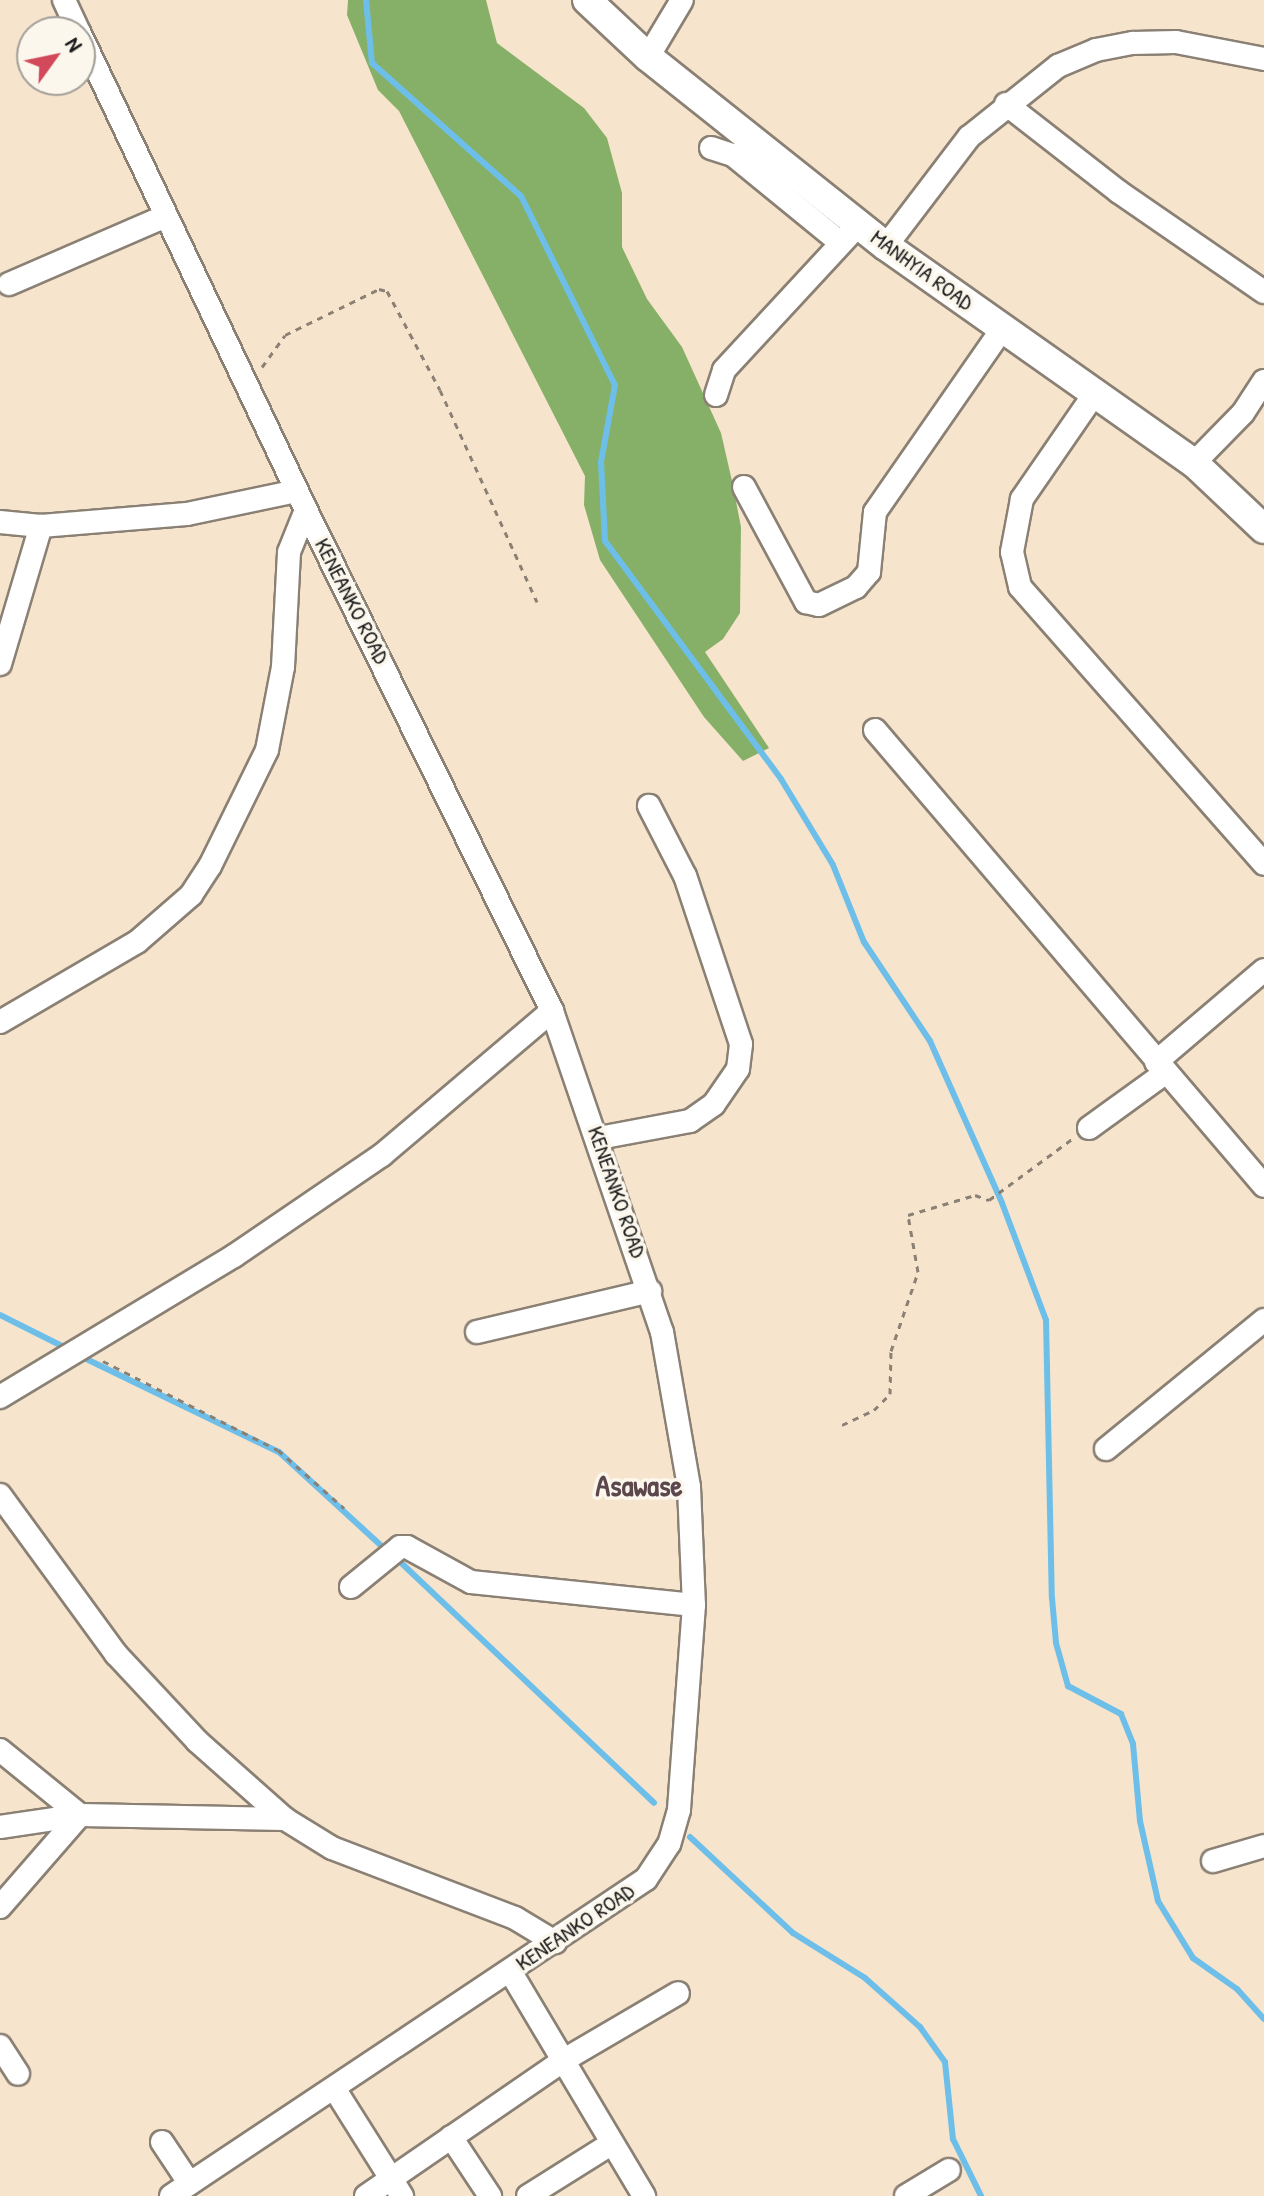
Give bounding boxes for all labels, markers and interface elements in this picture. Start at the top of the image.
north arrow [16,16,96,96]
text: N [59,31,90,57]
street label: MANHYIA ROAD [866,224,978,316]
street label: KENEANKO ROAD [309,534,395,668]
street label: KENEANKO ROAD [582,1123,652,1261]
district label: Asawase [595,1467,683,1503]
street label: KENEANKO ROAD [511,1878,639,1976]

